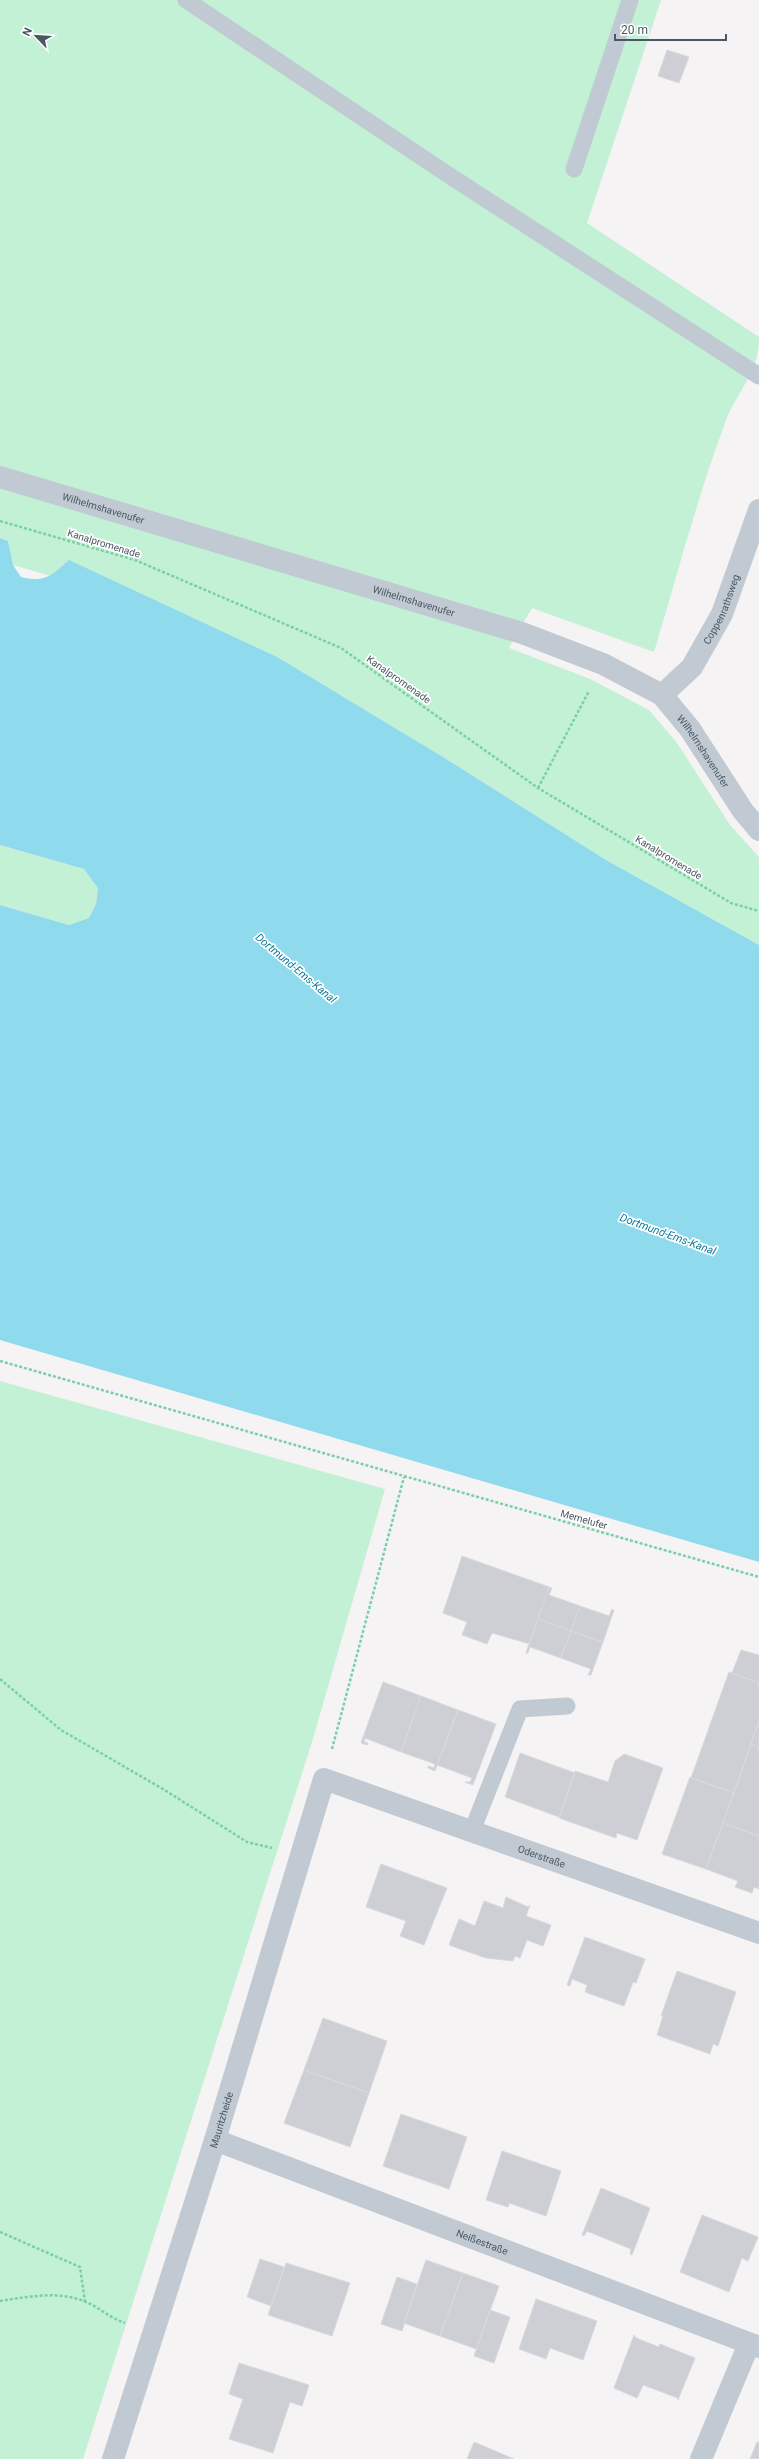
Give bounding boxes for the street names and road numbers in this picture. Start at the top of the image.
street label: Wilhelmshavenufer [61,491,146,526]
street label: Kanalpromenade [66,527,142,560]
street label: Coppenrathsweg [701,573,742,646]
street label: Wilhelmshavenufer [371,584,457,619]
street label: Kanalpromenade [365,653,433,706]
street label: Wilhelmshavenufer [675,713,732,790]
street label: Kanalpromenade [633,833,704,882]
street label: Memelufer [559,1508,609,1532]
street label: Oderstraße [516,1843,567,1870]
street label: Mauritzheide [208,2091,235,2149]
street label: Neißestraße [455,2227,510,2257]

